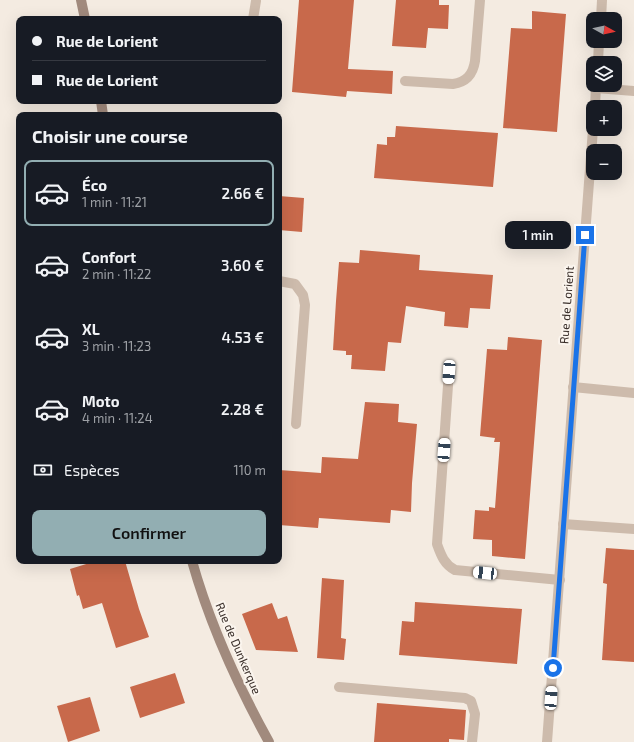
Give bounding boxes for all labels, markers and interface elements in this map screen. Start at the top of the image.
north arrow [586,12,622,48]
map controls [586,12,622,180]
text: Rue de Lorient [56,32,158,50]
button: layers [586,56,622,92]
text: Rue de Lorient [56,71,158,89]
button: + [586,100,622,136]
text: Choisir une course [32,125,188,147]
button: − [586,144,622,180]
icon: car [34,175,70,211]
text: Éco [82,176,107,194]
text: 2.66 € [221,184,264,202]
text: 1 min · 11:21 [82,194,147,210]
callout: 1 min [505,221,571,249]
route end [576,226,594,244]
text: 1 min [523,227,553,243]
icon: car [34,247,70,283]
text: Confort [82,248,136,266]
text: 3.60 € [221,256,264,274]
street label: Rue de Lorient [556,265,576,344]
text: 2 min · 11:22 [82,266,151,282]
icon: car [34,319,70,355]
text: XL [82,320,100,338]
text: 4.53 € [222,328,264,346]
text: 3 min · 11:23 [82,338,151,354]
car [442,360,456,384]
icon: car [34,391,70,427]
text: Moto [82,392,120,410]
text: 2.28 € [221,400,264,418]
text: 4 min · 11:24 [82,410,153,426]
car [437,438,451,462]
icon: cash [32,459,54,481]
text: Espèces [64,461,120,479]
text: 110 m [234,462,266,478]
button: Confirmer [32,510,266,556]
car [472,566,498,580]
street label: Rue de Dunkerque [213,600,265,696]
route start [544,659,562,677]
car [544,686,558,710]

